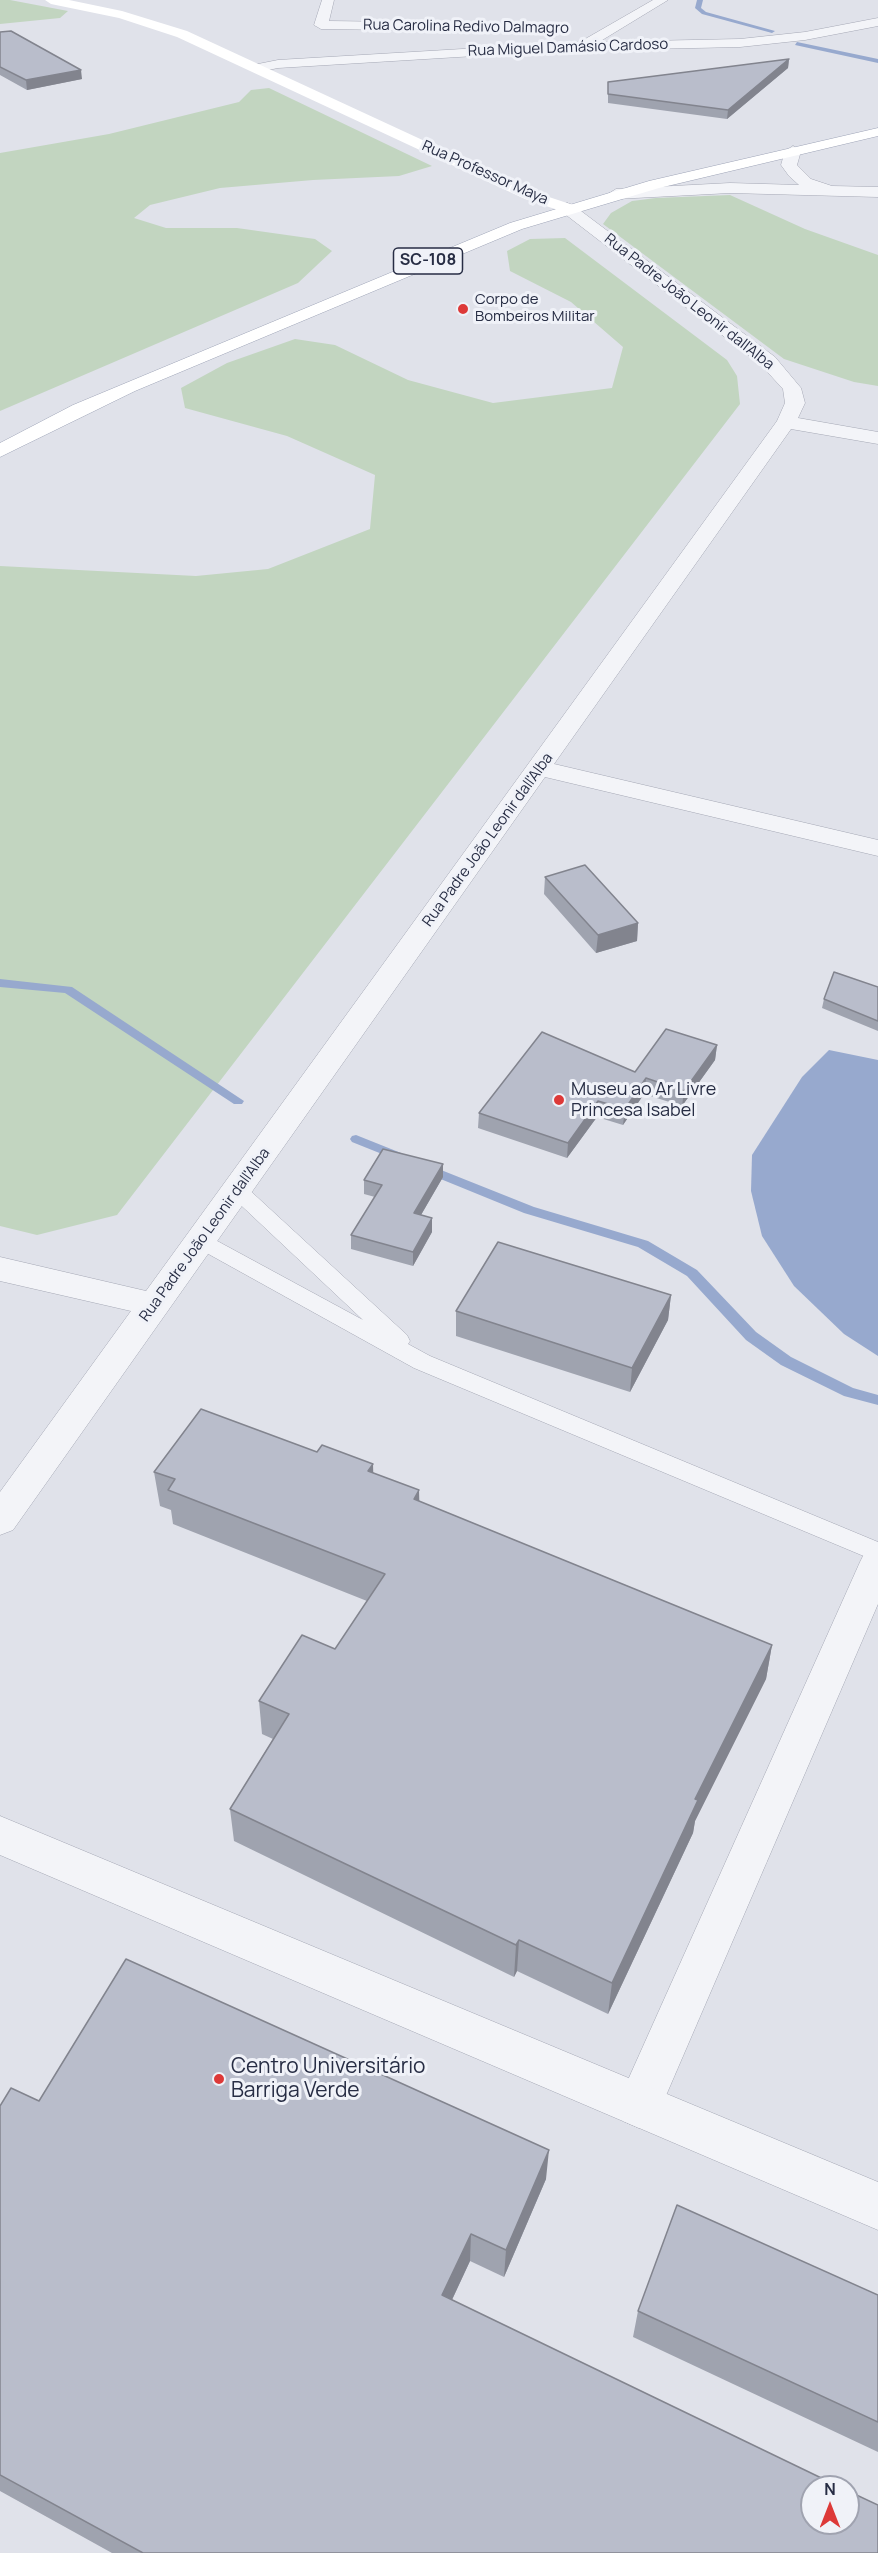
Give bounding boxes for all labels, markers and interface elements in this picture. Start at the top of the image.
street label: Rua Carolina Redivo Dalmagro [363,16,569,38]
street label: Rua Miguel Damásio Cardoso [468,36,668,60]
street label: Rua Professor Maya [419,137,551,209]
street label: Rua Padre João Leonir dall'Alba [601,230,777,374]
road number: SC-108 [394,248,462,274]
place label: Corpo de Bombeiros Militar [475,291,595,326]
marker: Corpo de Bombeiros Militar [456,302,470,316]
street label: Rua Padre João Leonir dall'Alba [419,750,557,930]
place label: Museu ao Ar Livre Princesa Isabel [571,1079,716,1122]
marker: Museu ao Ar Livre Princesa Isabel [552,1093,566,1107]
street label: Rua Padre João Leonir dall'Alba [136,1145,274,1325]
place label: Centro Universitário Barriga Verde [231,2054,426,2104]
marker: Centro Universitário Barriga Verde [212,2072,226,2086]
north arrow [800,2475,860,2535]
text: N [824,2478,836,2500]

